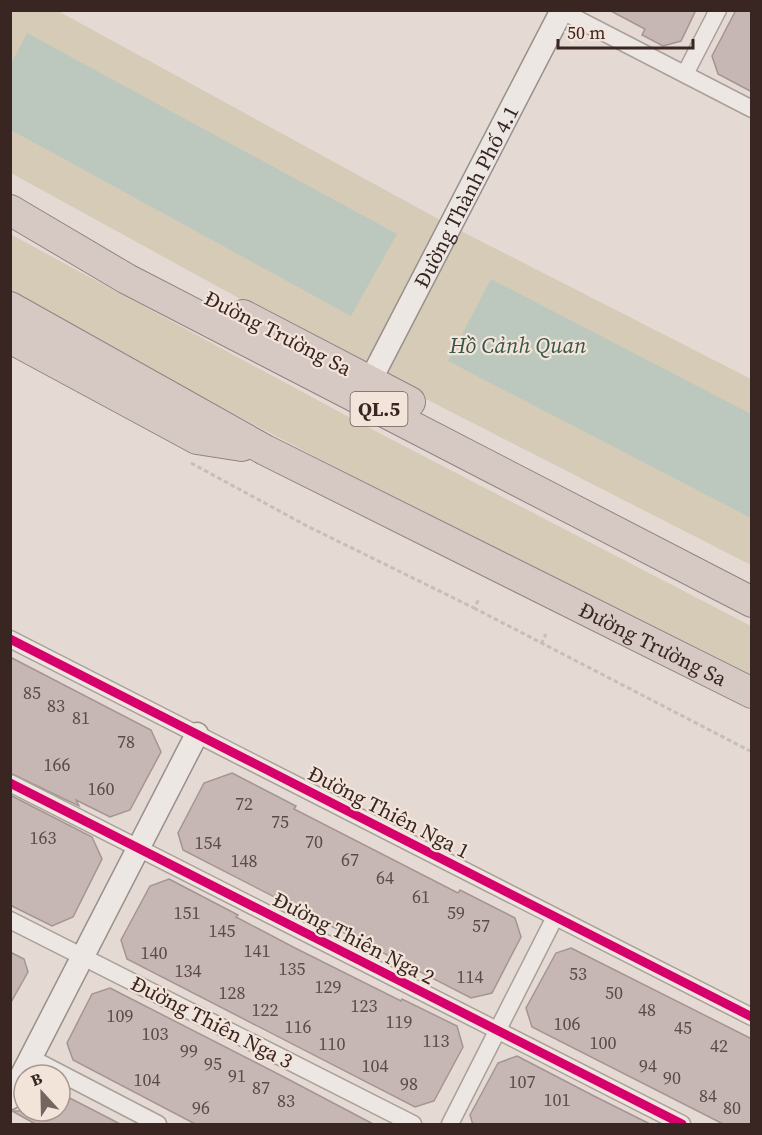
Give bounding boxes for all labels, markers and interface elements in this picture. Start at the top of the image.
scale bar [558,12,693,50]
text: 50 m [567,20,605,45]
street label: Đường Thành Phố 4.1 [406,100,525,293]
street label: Đường Trường Sa [200,283,357,383]
water label: Hồ Cảnh Quan [448,330,587,360]
road number: QL.5 [350,392,407,426]
street label: Đường Trường Sa [574,595,732,693]
house number: 85 [23,680,41,705]
house number: 83 [47,693,65,718]
house number: 81 [72,705,90,730]
house number: 78 [117,729,135,754]
house number: 166 [44,752,71,777]
street label: Đường Thiên Nga 1 [303,759,475,865]
house number: 160 [88,776,115,801]
house number: 72 [235,791,253,816]
house number: 75 [271,809,289,834]
house number: 163 [30,825,57,850]
house number: 70 [305,829,323,854]
house number: 154 [195,830,222,855]
house number: 67 [341,847,359,872]
house number: 148 [231,848,258,873]
house number: 64 [376,865,394,890]
house number: 61 [412,884,430,909]
street label: Đường Thiên Nga 2 [268,885,440,991]
house number: 151 [174,900,201,925]
house number: 59 [447,900,465,925]
house number: 57 [472,913,490,938]
house number: 145 [209,918,236,943]
house number: 141 [244,938,271,963]
house number: 140 [141,940,168,965]
house number: 135 [279,956,306,981]
house number: 134 [175,958,202,983]
house number: 53 [569,961,587,986]
house number: 114 [457,964,484,989]
street label: Đường Thiên Nga 3 [126,969,298,1075]
house number: 129 [315,974,342,999]
house number: 128 [219,980,246,1005]
house number: 50 [605,980,623,1005]
house number: 123 [351,993,378,1018]
house number: 122 [252,997,279,1022]
house number: 48 [638,997,656,1022]
house number: 109 [107,1003,134,1028]
house number: 119 [386,1009,413,1034]
house number: 106 [554,1011,581,1036]
house number: 116 [285,1014,312,1039]
house number: 45 [674,1015,692,1040]
house number: 103 [142,1021,169,1046]
house number: 113 [423,1028,450,1053]
house number: 100 [590,1030,617,1055]
house number: 110 [319,1031,346,1056]
house number: 42 [710,1033,728,1058]
house number: 99 [180,1038,198,1063]
house number: 95 [204,1051,222,1076]
house number: 104 [362,1053,389,1078]
house number: 94 [639,1053,657,1078]
north arrow [12,1063,72,1123]
house number: 91 [228,1063,246,1088]
house number: 90 [663,1065,681,1090]
text: B [27,1067,46,1091]
house number: 104 [134,1067,161,1092]
house number: 107 [509,1069,536,1094]
house number: 98 [400,1071,418,1096]
house number: 87 [252,1075,270,1100]
house number: 84 [699,1083,717,1108]
house number: 101 [544,1087,571,1112]
house number: 83 [277,1088,295,1113]
house number: 96 [192,1095,210,1120]
house number: 80 [723,1095,741,1120]

